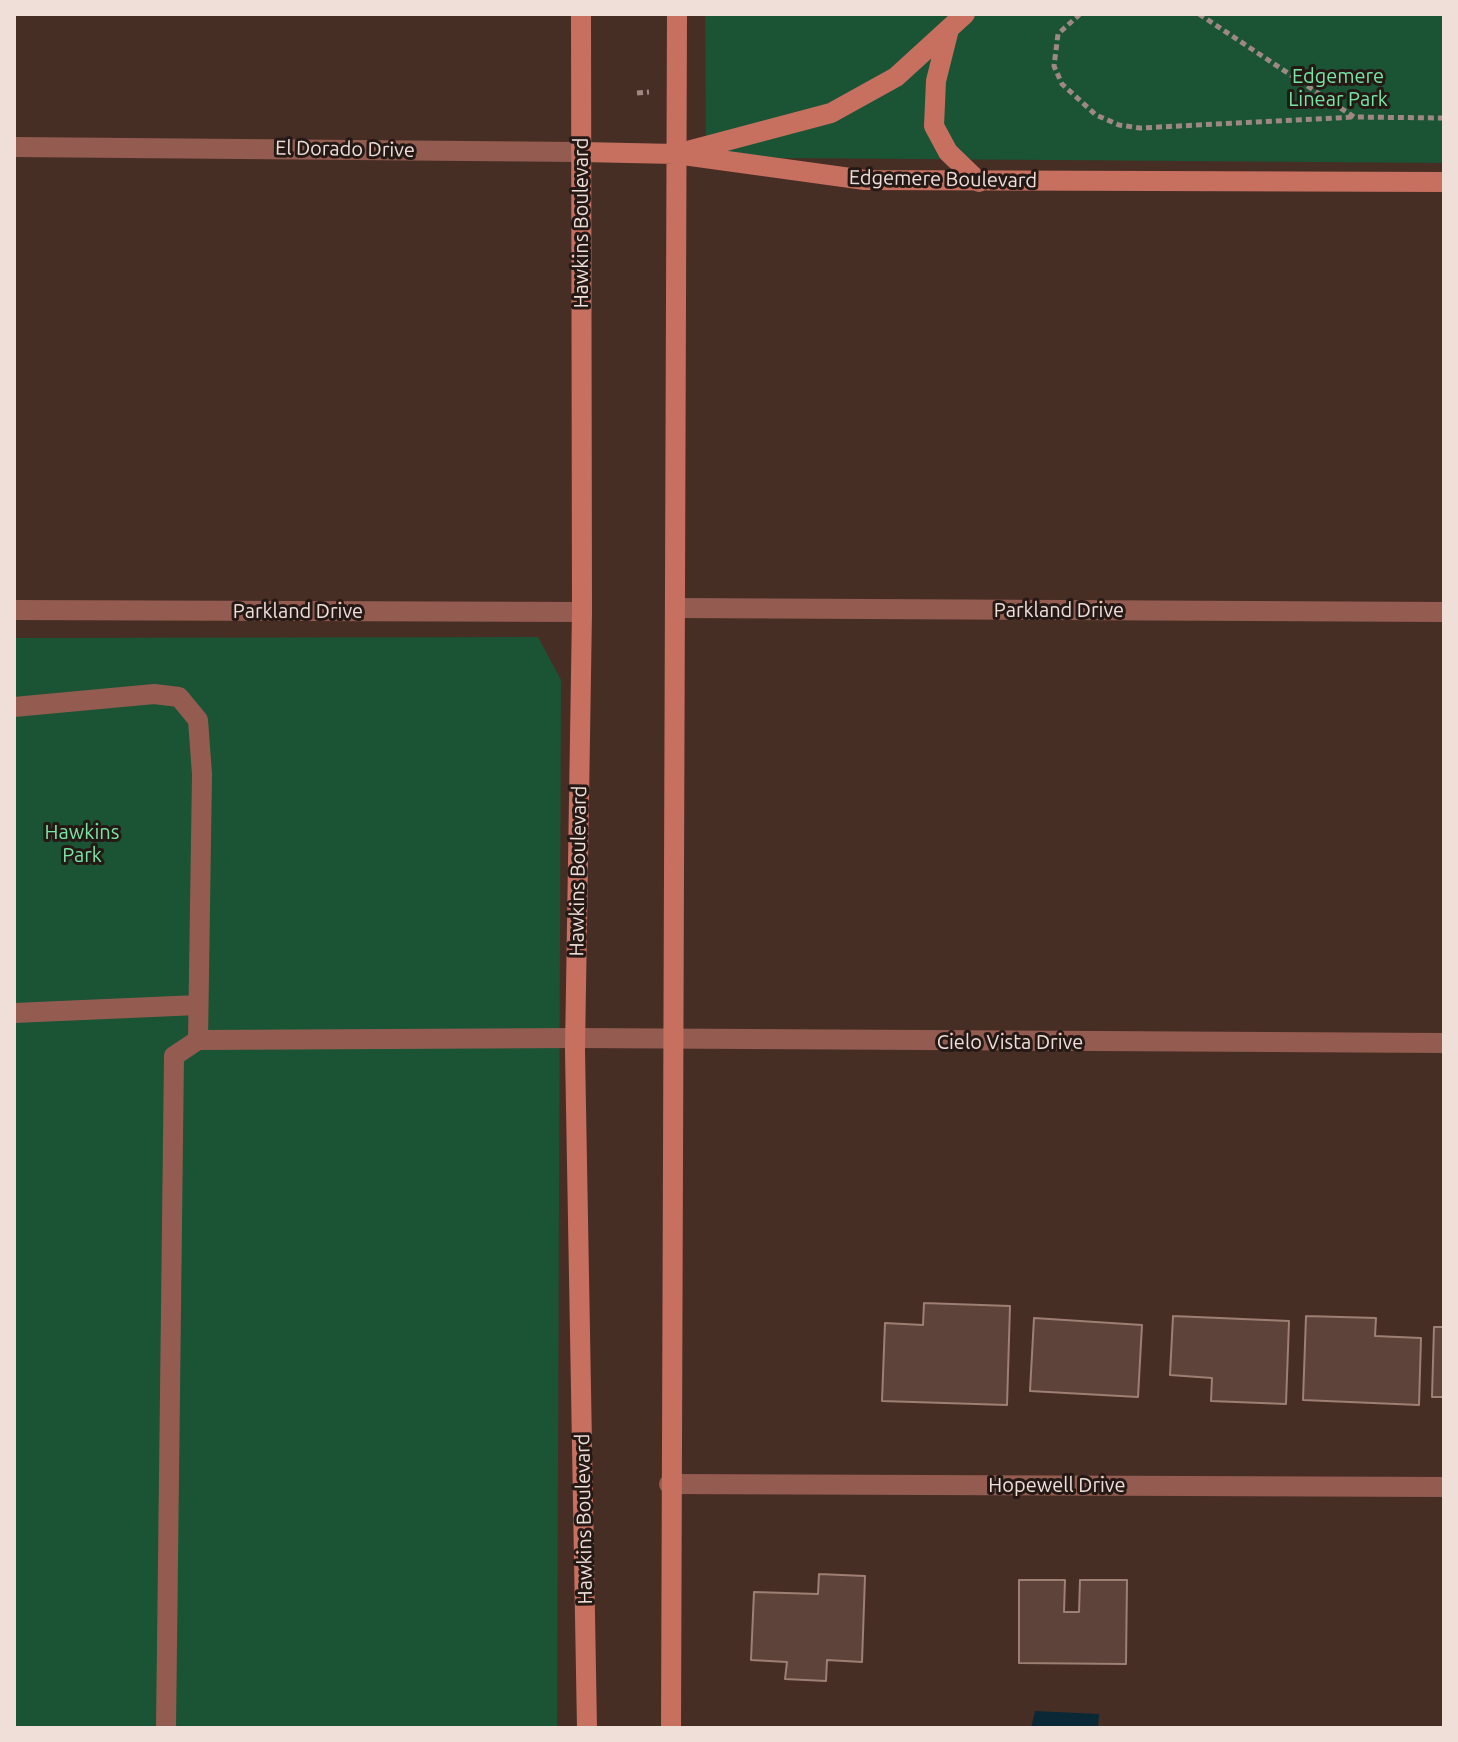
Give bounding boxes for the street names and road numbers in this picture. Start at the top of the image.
street label: El Dorado Drive [275,136,415,162]
street label: Hawkins Boulevard [569,138,593,308]
street label: Edgemere Boulevard [849,165,1037,193]
street label: Parkland Drive [994,598,1124,622]
street label: Parkland Drive [233,599,363,623]
street label: Hawkins Boulevard [565,785,591,957]
street label: Cielo Vista Drive [937,1030,1083,1054]
street label: Hawkins Boulevard [571,1433,597,1605]
street label: Hopewell Drive [988,1473,1126,1497]

